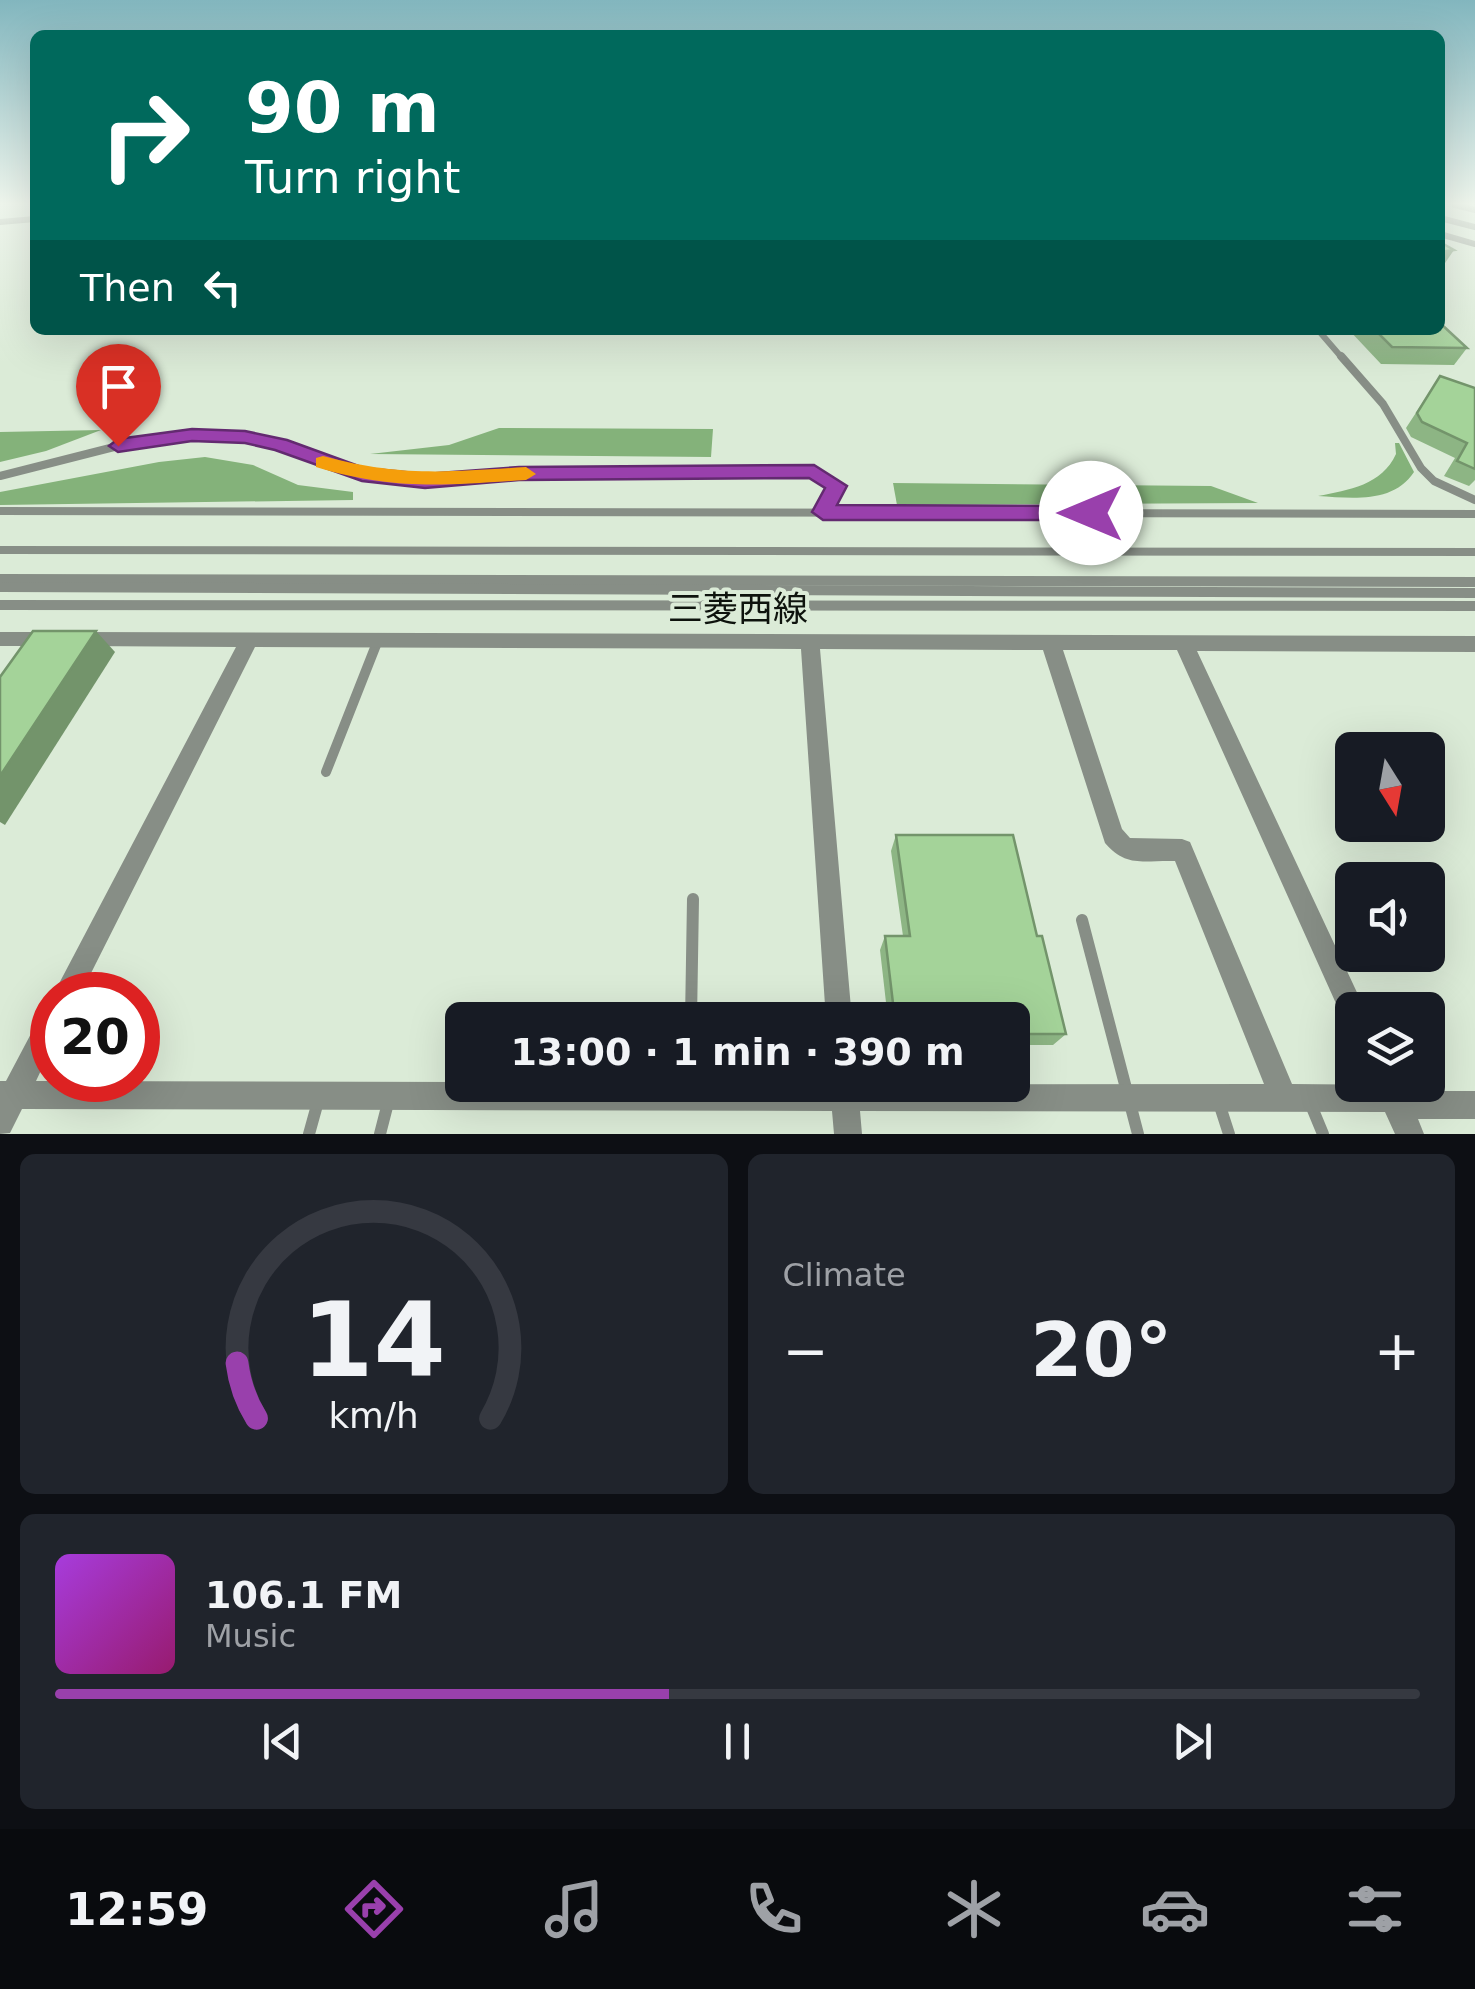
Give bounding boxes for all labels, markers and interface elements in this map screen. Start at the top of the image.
text: 90 m [245,67,440,149]
icon: right [80,70,210,200]
text: Turn right [245,151,460,204]
icon: left [195,260,250,315]
text: Then [80,266,175,310]
pin [76,344,161,447]
icon: arrive [91,359,146,414]
position arrow [1039,461,1143,565]
street label: 三菱西線 [668,589,808,629]
north arrow [1335,732,1445,842]
map controls [1335,732,1445,1102]
button: sound [1335,862,1445,972]
speed limit sign: 20 [30,972,160,1102]
button: layers [1335,992,1445,1102]
text: 13:00 · 1 min · 390 m [510,1030,965,1074]
text: Climate [783,1256,906,1294]
text: 14 [301,1279,446,1401]
text: 20° [1030,1306,1172,1394]
text: − [783,1319,829,1383]
text: + [1374,1319,1420,1383]
text: km/h [329,1395,419,1436]
text: 106.1 FM [205,1573,402,1617]
text: Music [205,1617,296,1655]
icon: previous [255,1714,310,1769]
icon: pause [710,1714,765,1769]
icon: next [1165,1714,1220,1769]
icon: directions [339,1874,409,1944]
icon: music [539,1874,609,1944]
icon: phone [739,1874,809,1944]
icon: climate [939,1874,1009,1944]
icon: car [1140,1874,1210,1944]
icon: filters [1340,1874,1410,1944]
text: 12:59 [65,1883,208,1936]

